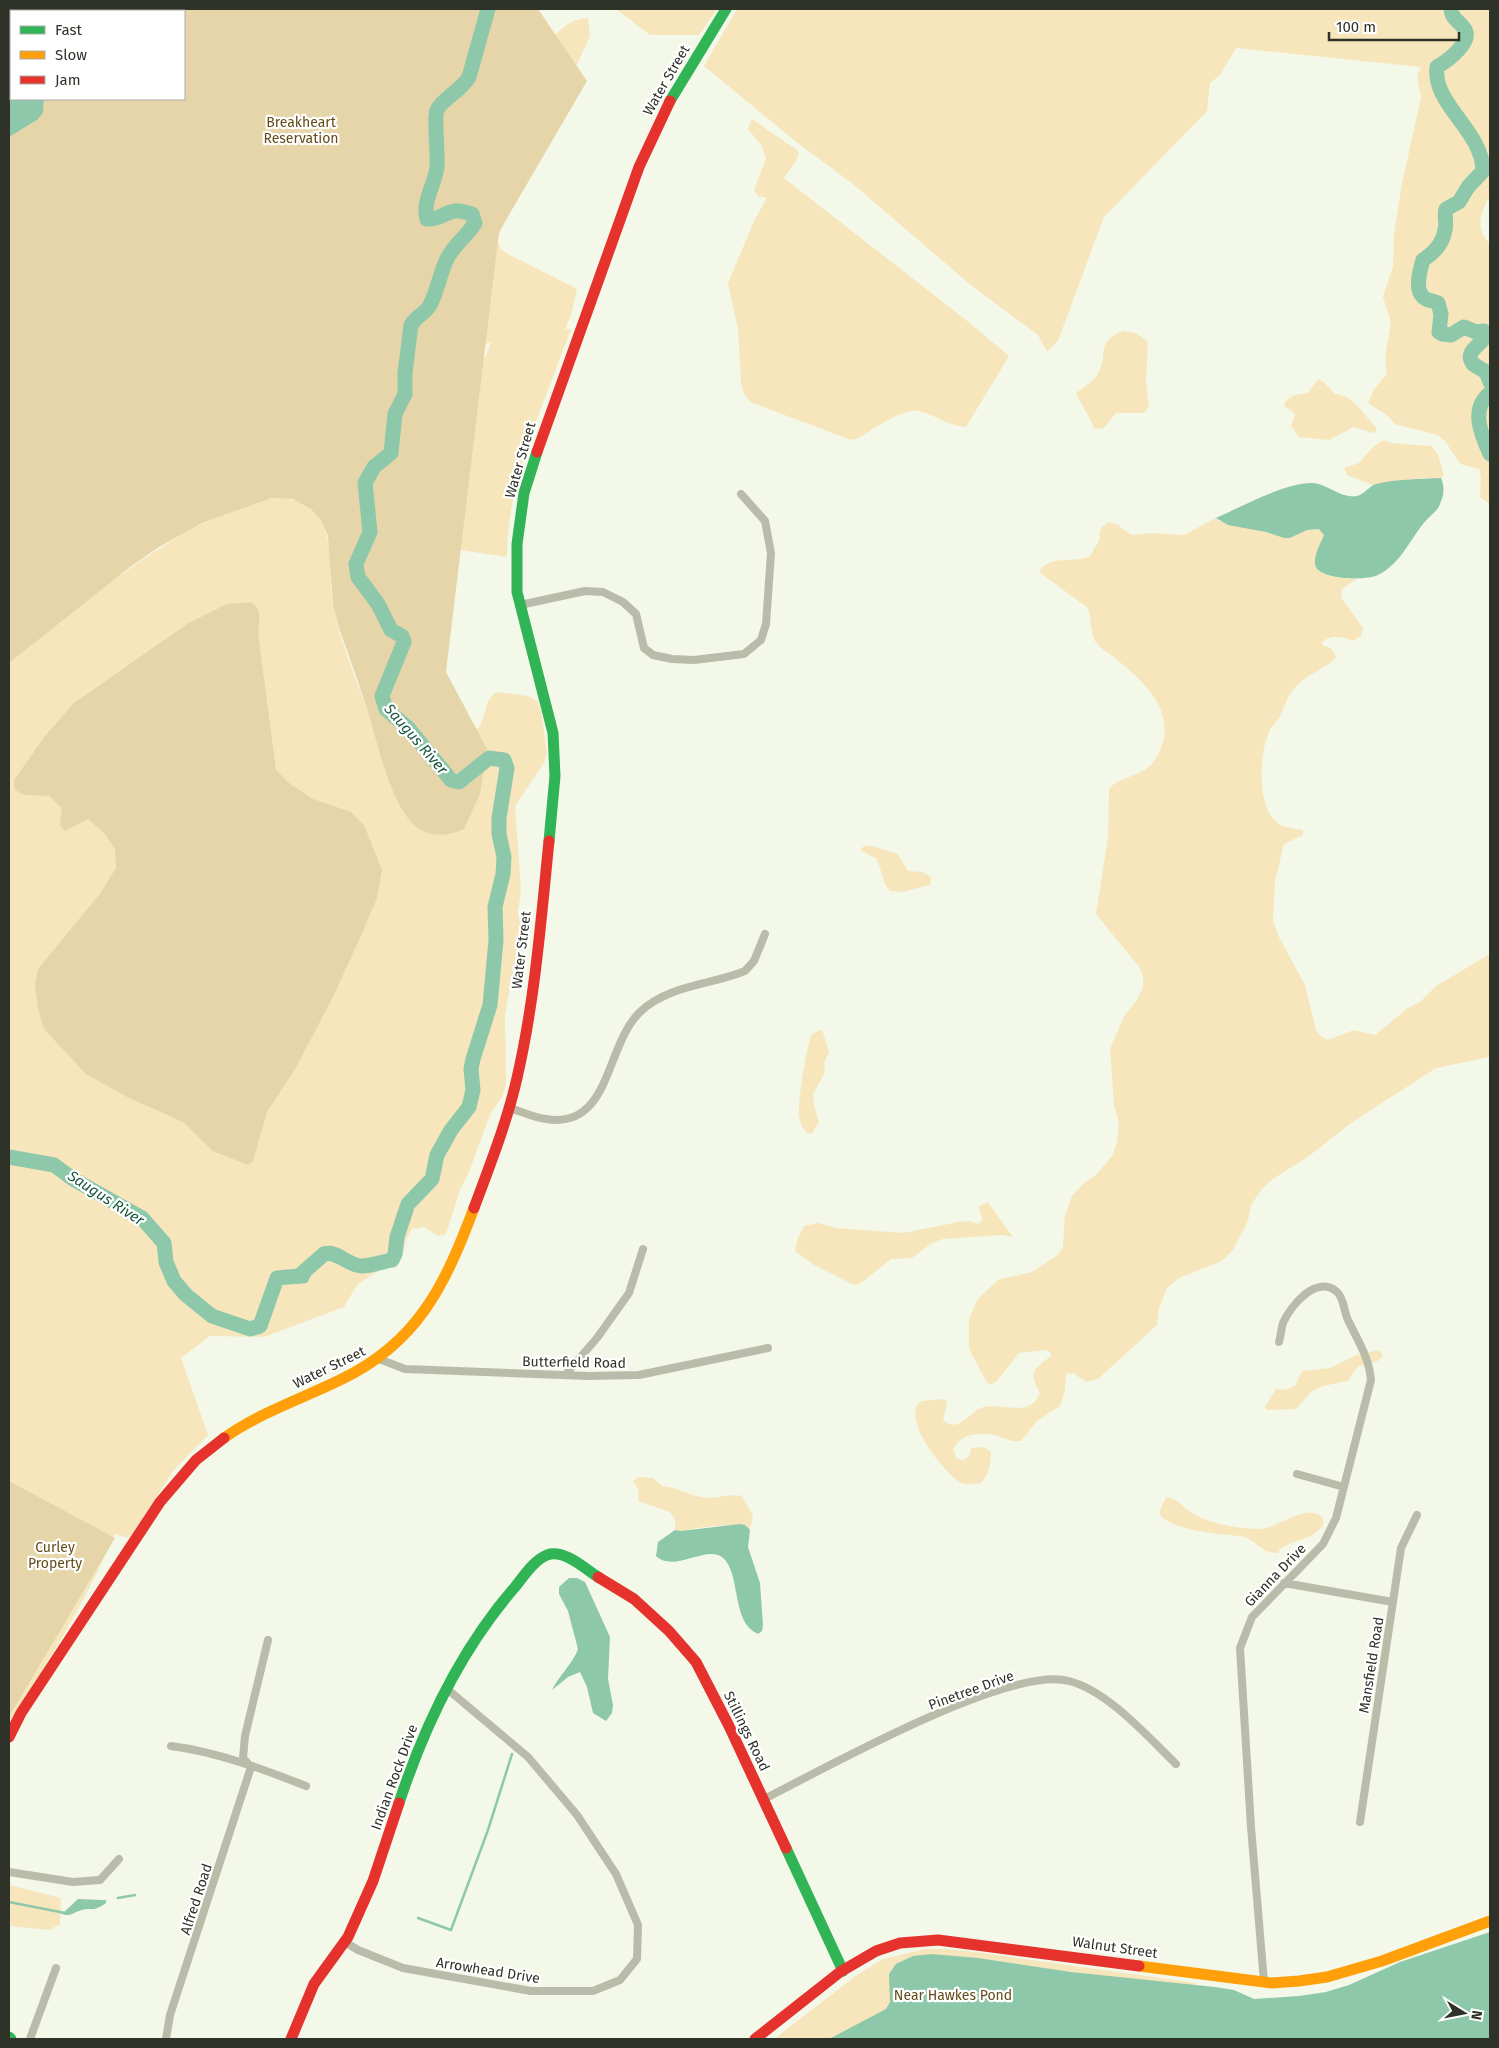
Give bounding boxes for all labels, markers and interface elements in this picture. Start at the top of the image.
legend [10,10,185,100]
scale bar [1329,10,1459,42]
text: 100 m [1336,18,1376,36]
text: Fast [55,21,82,39]
street label: Water Street [639,41,694,118]
text: Slow [55,46,87,64]
text: Jam [55,71,81,89]
park label: Breakheart Reservation [263,114,339,147]
street label: Water Street [502,419,540,500]
water label: Saugus River [380,699,452,779]
street label: Water Street [508,909,535,990]
water label: Saugus River [64,1166,149,1230]
street label: Water Street [290,1342,369,1392]
street label: Butterfield Road [522,1353,626,1372]
park label: Curley Property [28,1539,82,1572]
street label: Gianna Drive [1241,1540,1310,1610]
street label: Mansfield Road [1355,1616,1388,1714]
street label: Pinetree Drive [926,1667,1016,1714]
street label: Stillings Road [720,1689,773,1774]
street label: Indian Rock Drive [367,1722,421,1832]
street label: Alfred Road [177,1861,216,1937]
street label: Walnut Street [1071,1933,1160,1962]
street label: Arrowhead Drive [435,1954,541,1987]
park label: Near Hawkes Pond [894,1987,1012,2004]
north arrow [1439,1988,1489,2038]
text: N [1467,2009,1485,2021]

